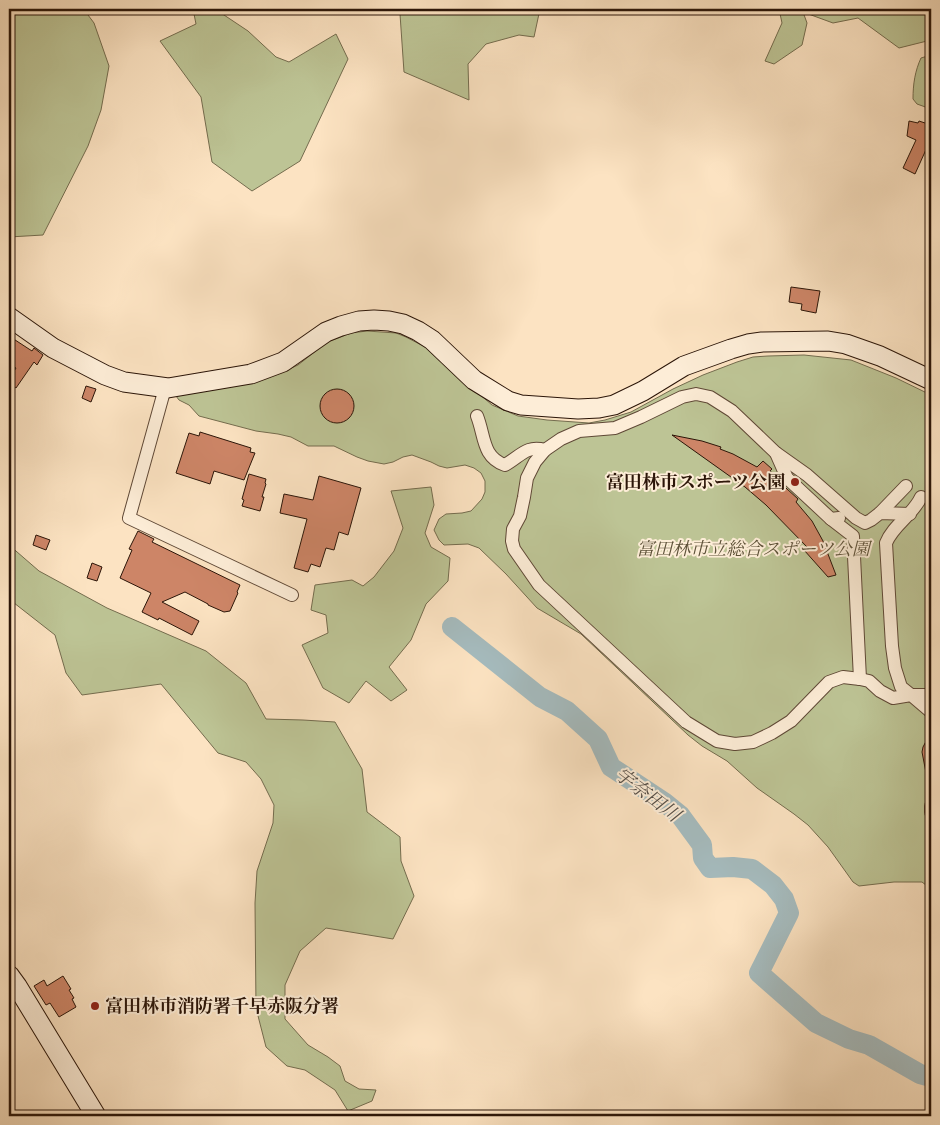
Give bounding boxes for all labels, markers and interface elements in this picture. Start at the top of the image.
place label: 富田林市スポーツ公園 [606,471,785,493]
marker: 富田林市スポーツ公園 [789,476,801,488]
park label: 富田林市立総合スポーツ公園 [636,538,873,560]
water label: 宇奈田川 [610,762,687,828]
place label: 富田林市消防署千早赤阪分署 [105,995,339,1017]
marker: 富田林市消防署千早赤阪分署 [89,1000,101,1012]

